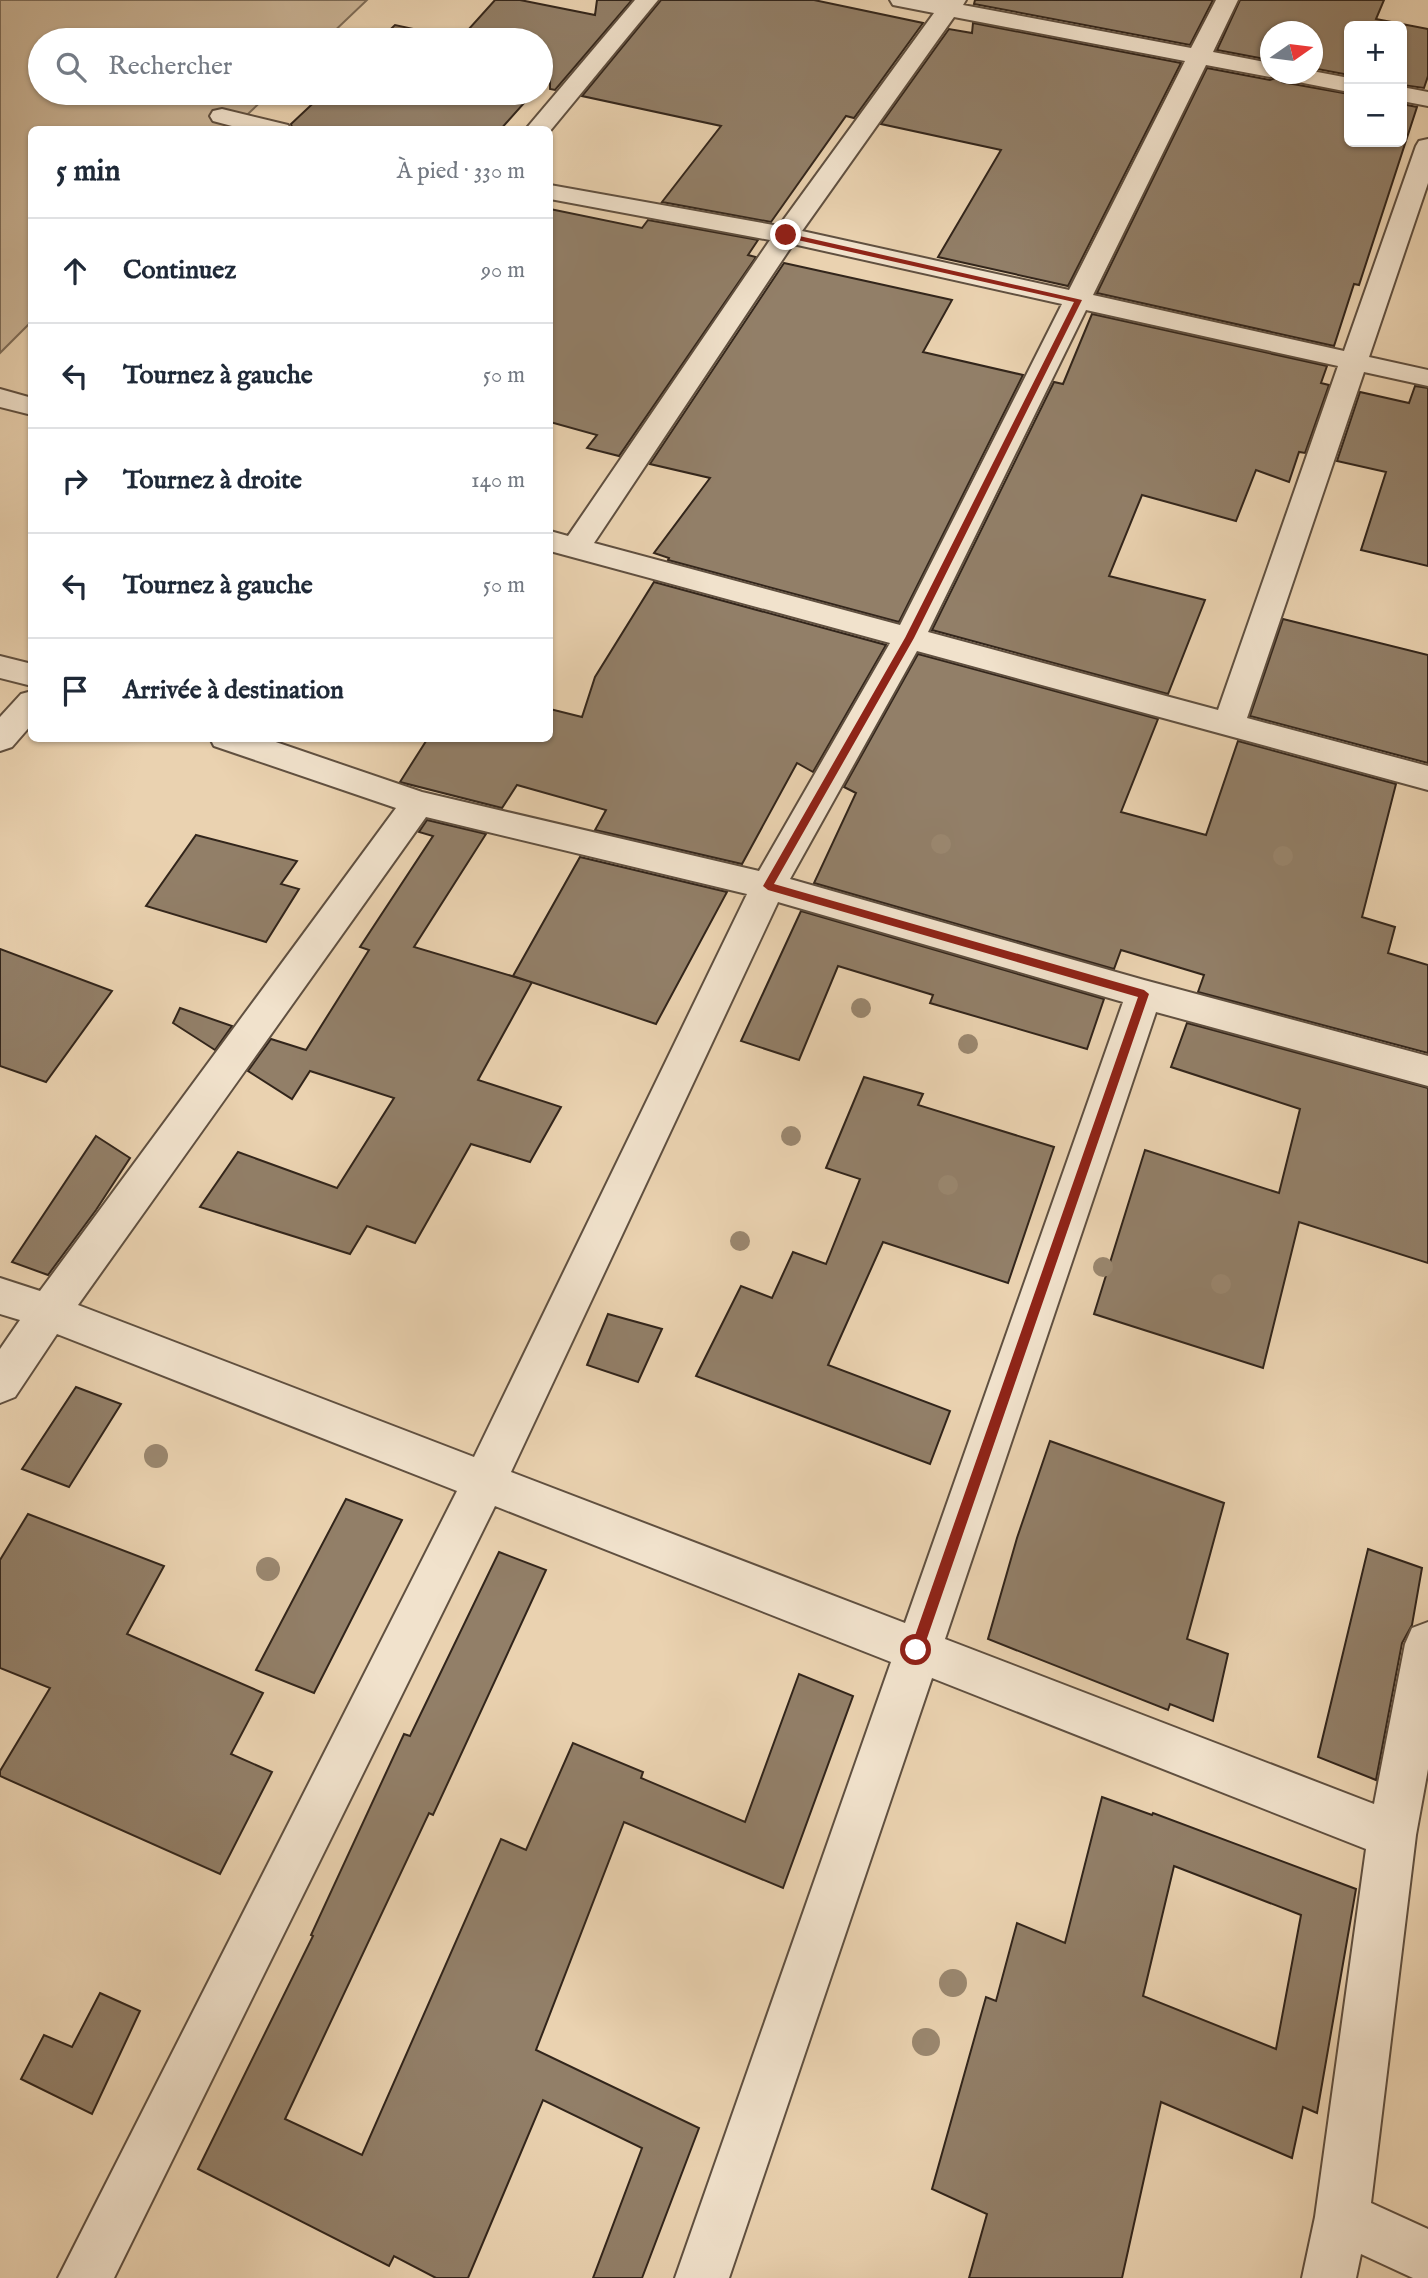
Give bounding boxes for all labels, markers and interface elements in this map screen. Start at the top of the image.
north arrow [1260,21,1323,84]
map controls [1344,21,1407,147]
button: + [1344,21,1407,84]
search box [28,28,553,105]
icon: search [52,48,90,86]
text: Rechercher [108,50,232,83]
button: − [1344,84,1407,147]
text: 5 min [56,153,121,191]
text: À pied · 330 m [397,157,525,186]
route end [770,219,801,250]
icon: ahead [56,252,94,290]
text: Continuez [123,254,236,287]
text: 90 m [481,256,525,285]
icon: left [56,357,94,395]
text: Tournez à gauche [123,359,313,392]
text: 50 m [483,361,525,390]
icon: right [56,462,94,500]
text: Tournez à droite [123,464,302,497]
text: 140 m [471,466,525,495]
icon: left [56,567,94,605]
text: Tournez à gauche [123,569,313,602]
text: 50 m [483,571,525,600]
icon: arrive [56,672,94,710]
text: Arrivée à destination [123,674,344,707]
route start [900,1634,931,1665]

